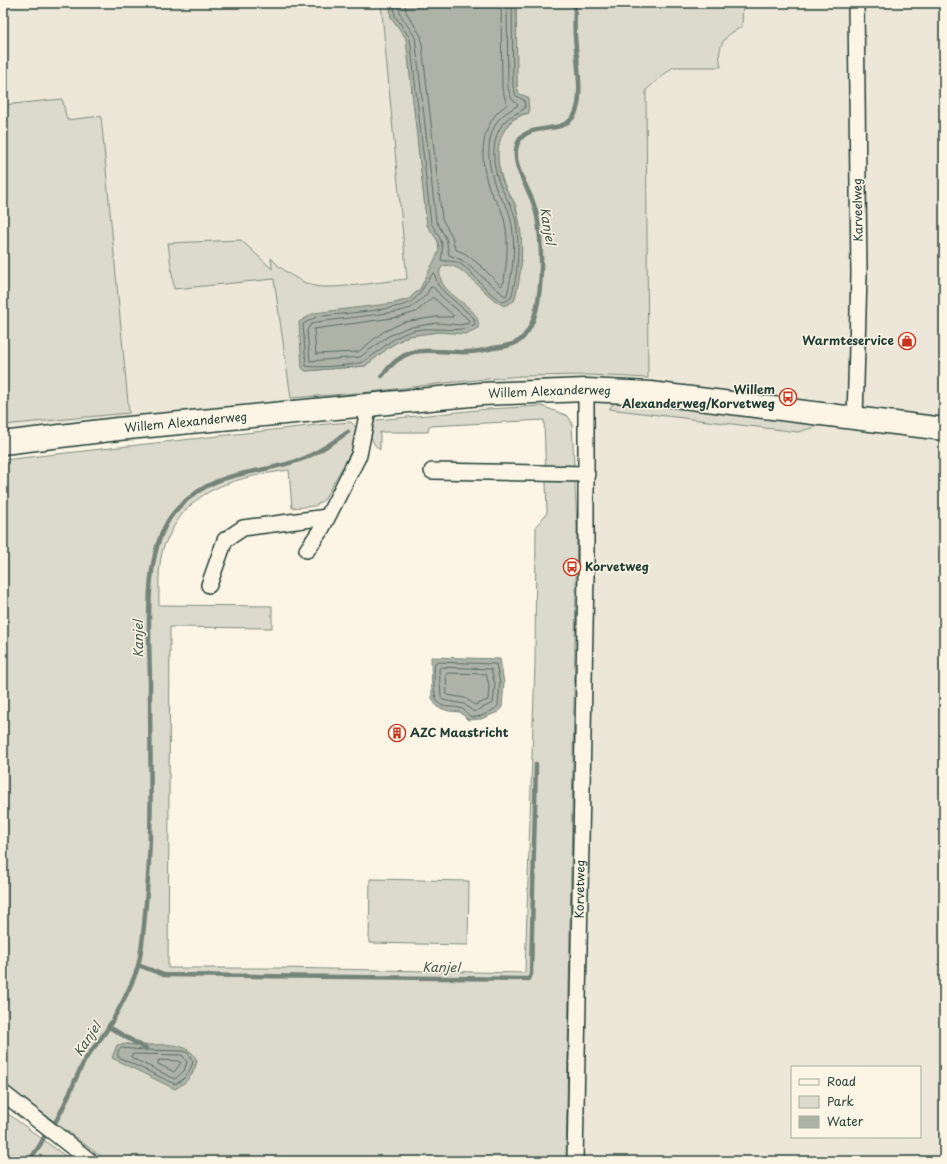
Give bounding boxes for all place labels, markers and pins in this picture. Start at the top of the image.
place label: Warmteservice [802,331,894,349]
shop icon: Warmteservice [897,331,917,351]
place label: Willem Alexanderweg/Korvetweg [621,380,775,412]
bus stop icon: Willem Alexanderweg/Korvetweg [778,387,798,407]
bus stop icon: Korvetweg [562,557,582,577]
place label: Korvetweg [585,557,649,575]
building icon: AZC Maastricht [387,723,407,743]
place label: AZC Maastricht [410,723,509,741]

